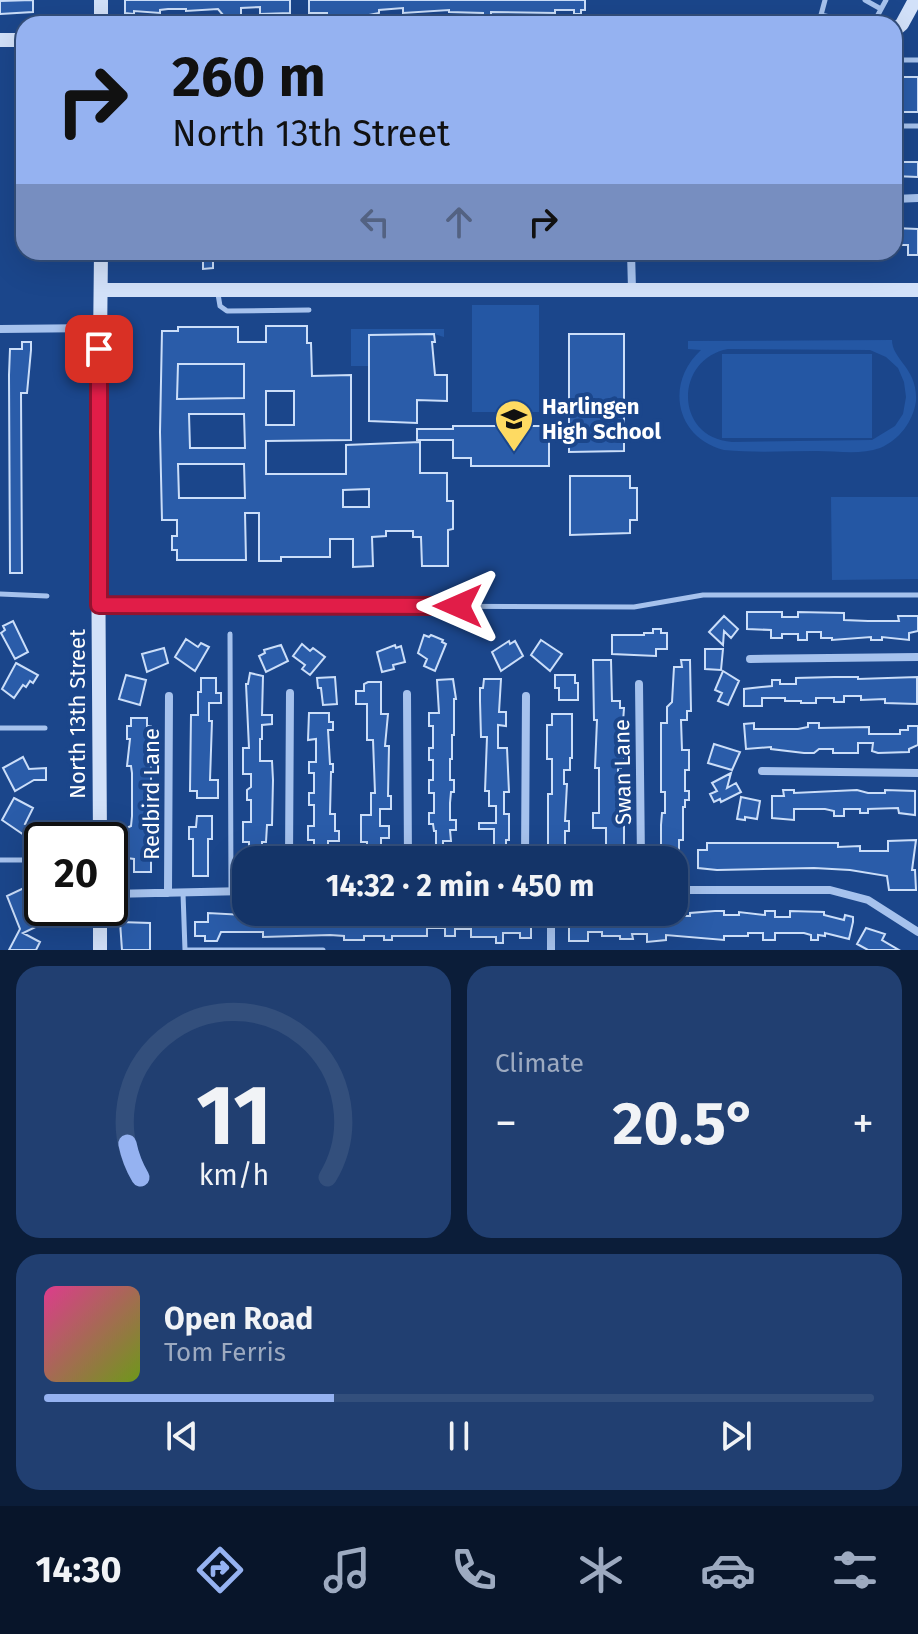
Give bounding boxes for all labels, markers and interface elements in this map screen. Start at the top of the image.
text: 260 m [172,44,326,111]
icon: right [40,48,144,152]
text: North 13th Street [172,112,450,156]
icon: left [353,200,397,244]
icon: ahead [437,200,481,244]
icon: right [521,200,565,244]
pin [65,315,133,383]
icon: arrive [77,327,121,371]
place label: Harlingen High School [542,393,661,445]
school or university icon: Harlingen High School [493,398,535,453]
position arrow [416,564,500,648]
street label: North 13th Street [64,629,91,799]
street label: Swan Lane [608,719,637,825]
street label: Redbird Lane [138,728,165,860]
speed limit sign: 20 [24,822,128,926]
text: 14:32 · 2 min · 450 m [326,868,594,904]
text: Climate [495,1048,584,1079]
text: 11 [196,1066,271,1166]
text: 20.5° [613,1088,756,1160]
text: − [495,1097,517,1150]
text: + [852,1097,874,1150]
text: km/h [198,1158,269,1193]
text: Open Road [164,1301,313,1337]
text: Tom Ferris [164,1337,286,1368]
icon: previous [160,1414,204,1458]
icon: pause [437,1414,481,1458]
icon: next [714,1414,758,1458]
icon: directions [192,1542,248,1598]
icon: music [319,1542,375,1598]
icon: phone [446,1542,502,1598]
icon: climate [573,1542,629,1598]
icon: car [700,1542,756,1598]
icon: filters [827,1542,883,1598]
text: 14:30 [35,1548,121,1592]

